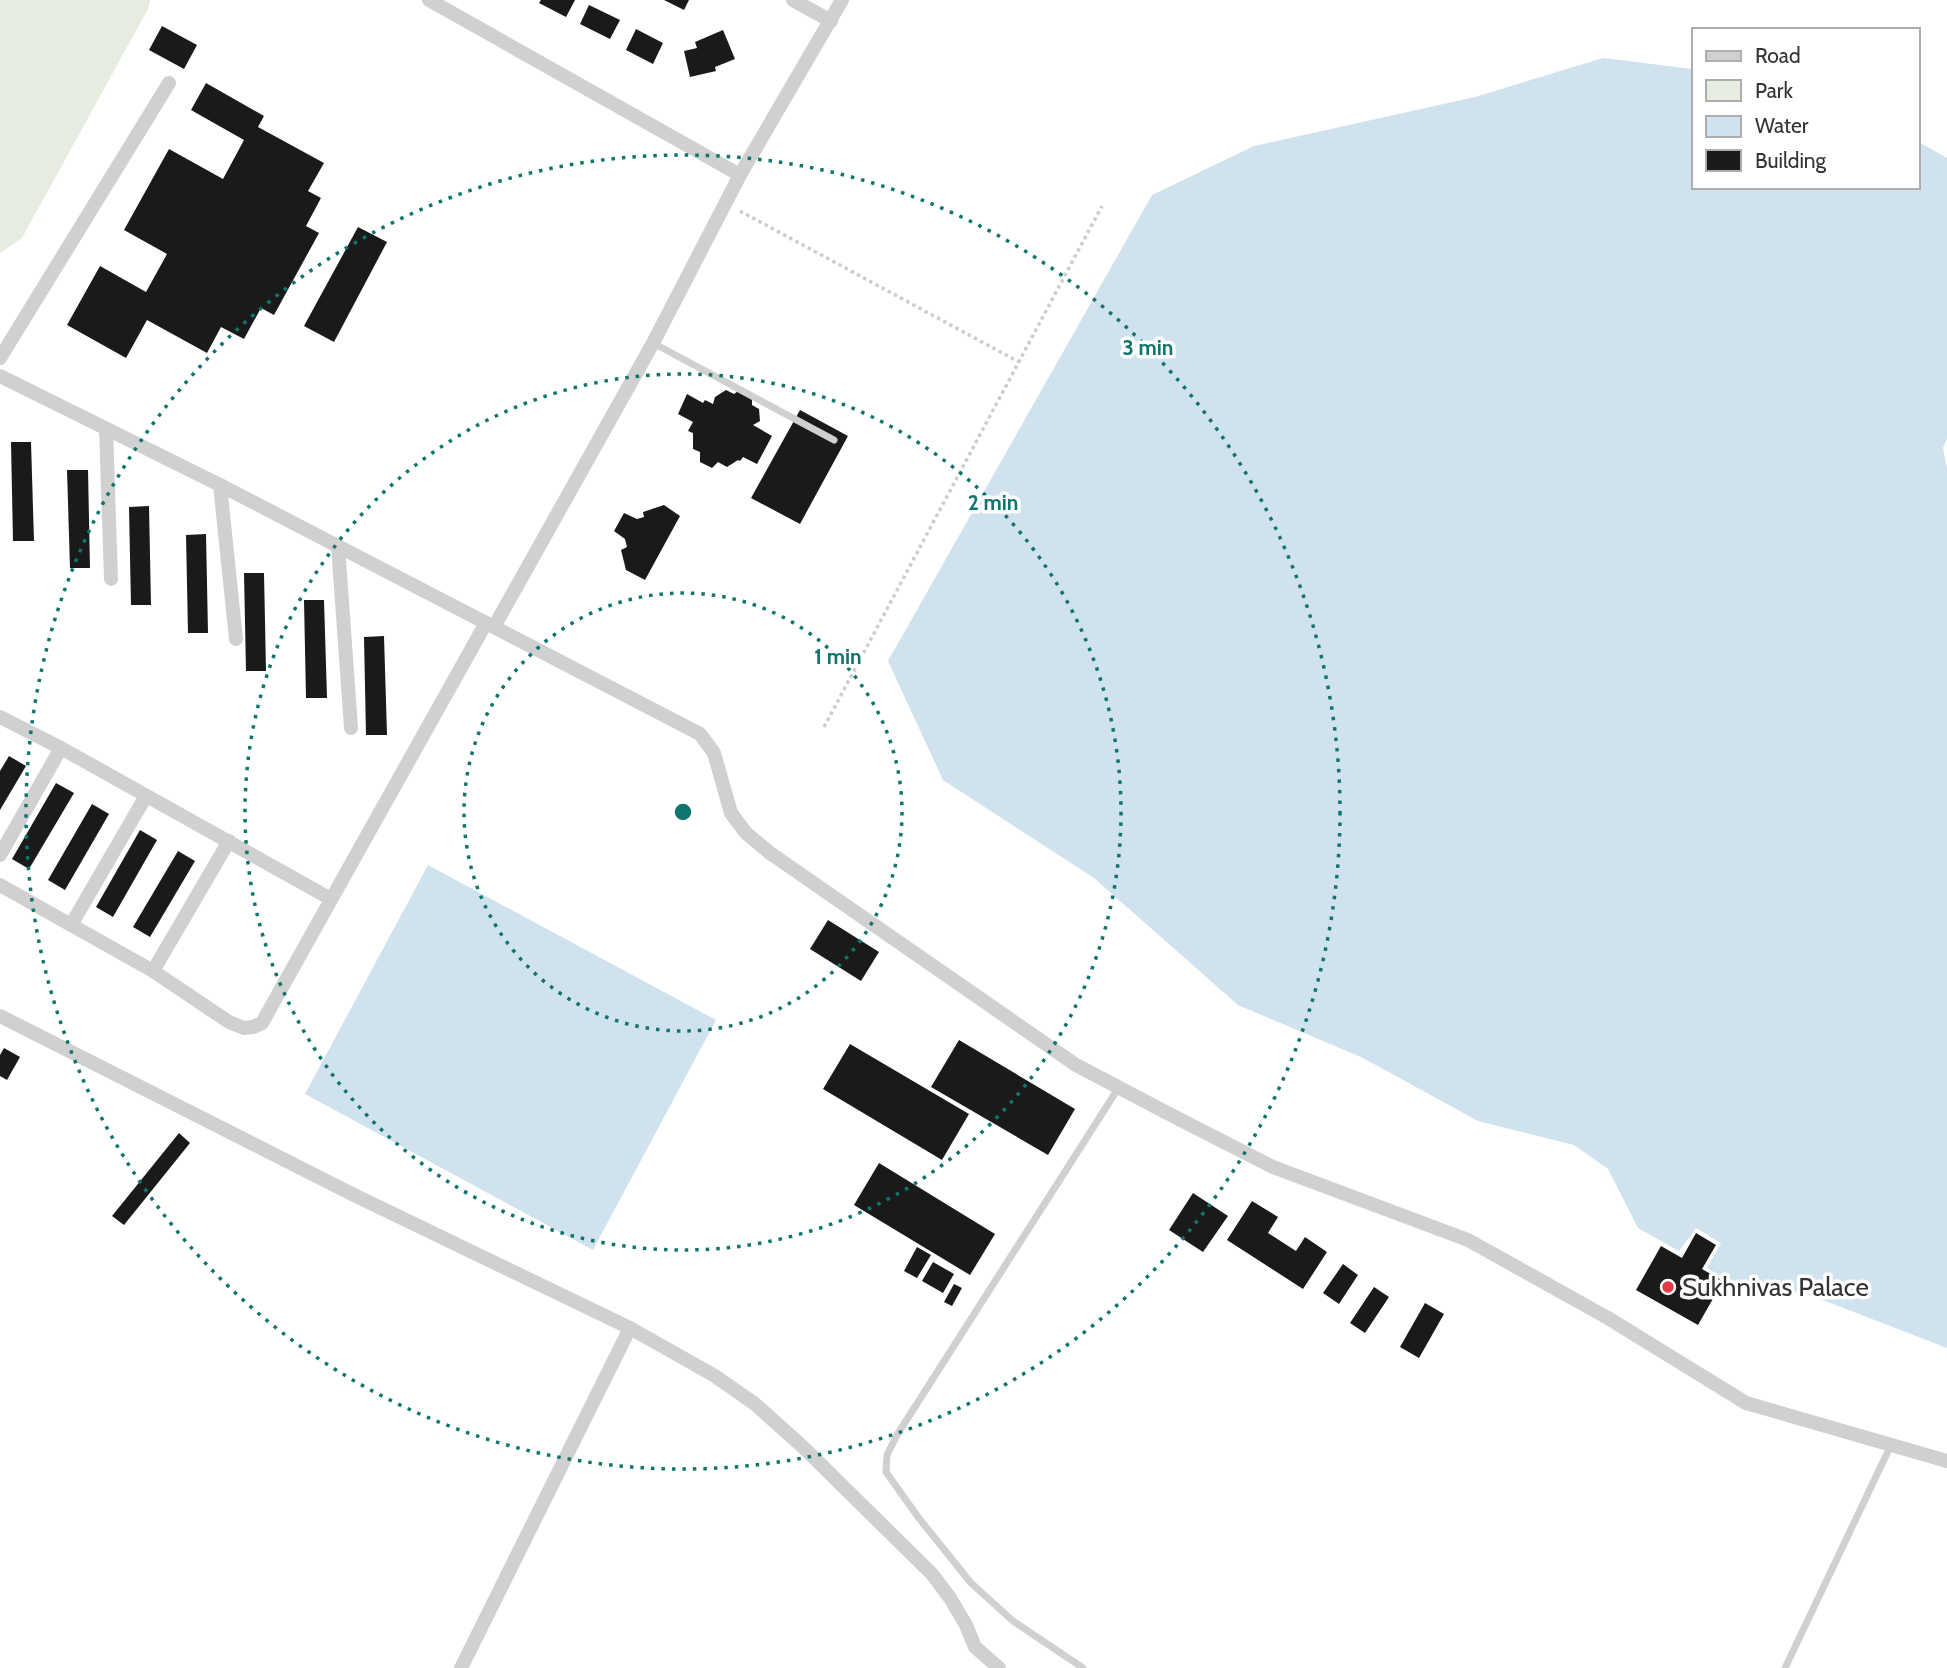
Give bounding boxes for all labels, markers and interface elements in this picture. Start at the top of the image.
legend [1692,28,1919,189]
text: Road [1755,43,1801,68]
text: Park [1755,78,1793,103]
text: Water [1755,113,1809,138]
text: Building [1755,148,1827,173]
text: 3 min [1123,335,1173,360]
text: 2 min [968,490,1018,515]
text: 1 min [814,644,862,669]
centre of rings [671,800,695,824]
place label: Sukhnivas Palace [1682,1271,1869,1303]
marker: Sukhnivas Palace [1660,1279,1676,1295]

